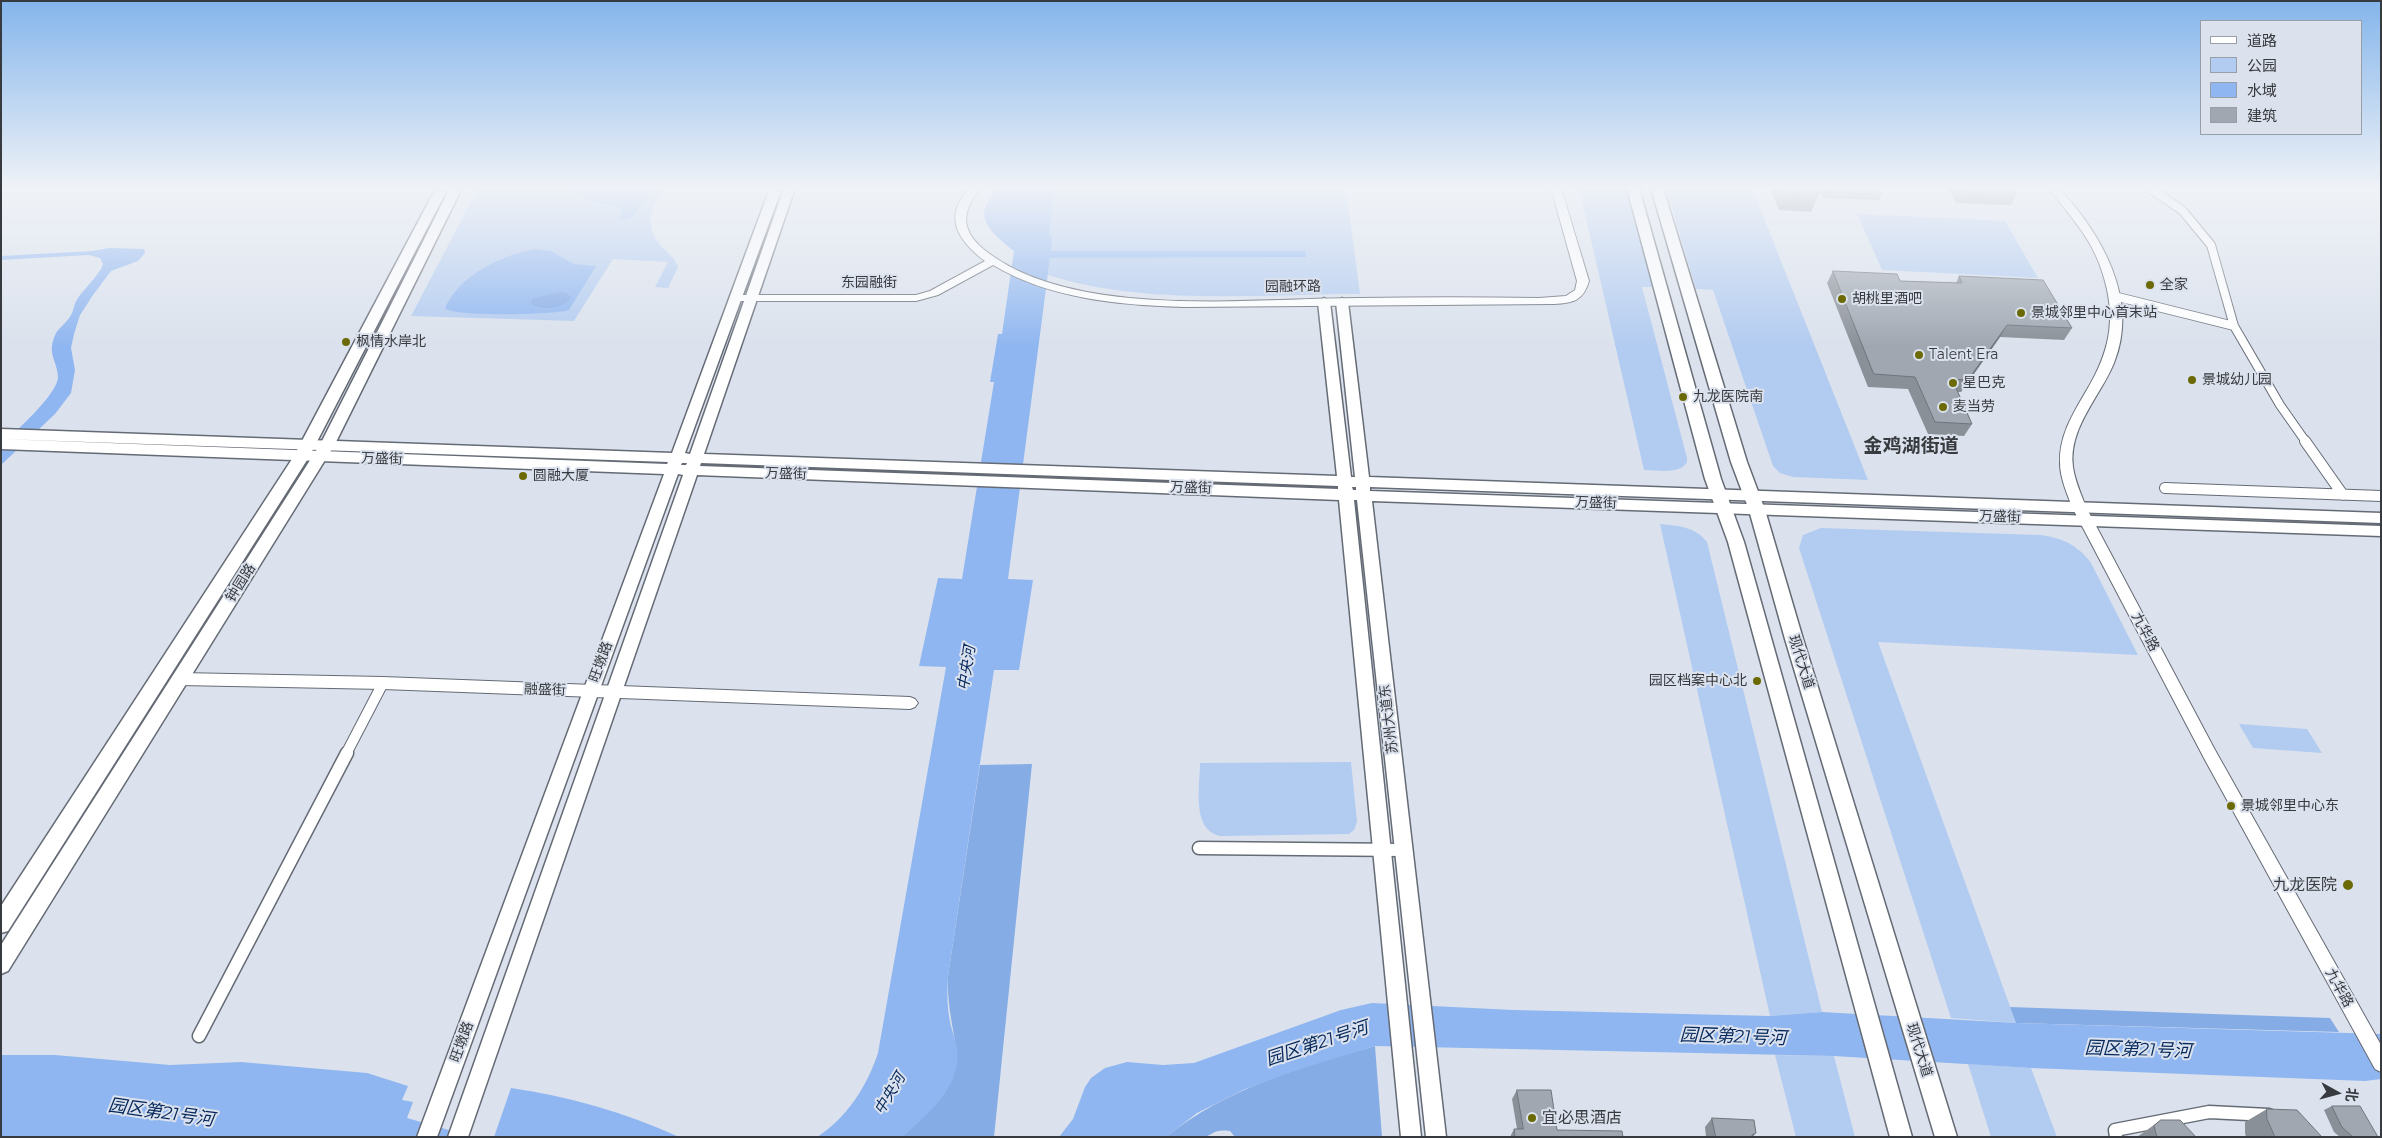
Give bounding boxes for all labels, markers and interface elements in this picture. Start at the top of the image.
legend [2200,20,2362,135]
text: 道路 [2247,31,2277,50]
text: 公园 [2247,56,2277,75]
text: 水域 [2247,81,2277,100]
text: 建筑 [2247,106,2277,125]
street label: 东园融街 [841,275,897,291]
place label: 全家 [2160,277,2188,293]
street label: 园融环路 [1265,278,1321,296]
marker: 全家 [2144,279,2156,291]
place label: 胡桃里酒吧 [1852,291,1922,307]
marker: 胡桃里酒吧 [1836,293,1848,305]
place label: 景城邻里中心首末站 [2031,305,2157,321]
marker: 景城邻里中心首末站 [2015,307,2027,319]
place label: 枫情水岸北 [356,334,426,350]
marker: 枫情水岸北 [340,336,352,348]
place label: Talent Era [1929,347,1999,363]
marker: Talent Era [1913,349,1925,361]
place label: 景城幼儿园 [2202,372,2272,388]
marker: 景城幼儿园 [2186,374,2198,386]
place label: 星巴克 [1963,375,2005,391]
marker: 星巴克 [1947,377,1959,389]
place label: 九龙医院南 [1693,389,1763,405]
marker: 九龙医院南 [1677,391,1689,403]
place label: 麦当劳 [1953,399,1995,415]
marker: 麦当劳 [1937,401,1949,413]
district label: 金鸡湖街道 [1864,435,1958,457]
street label: 万盛街 [361,450,403,468]
street label: 万盛街 [765,465,807,483]
place label: 圆融大厦 [533,468,589,484]
marker: 圆融大厦 [517,470,529,482]
street label: 万盛街 [1170,479,1212,497]
street label: 万盛街 [1575,494,1617,512]
street label: 万盛街 [1979,508,2021,526]
street label: 钟园路 [223,561,259,605]
street label: 九华路 [2128,610,2162,654]
street label: 现代大道 [1785,633,1817,691]
street label: 旺墩路 [586,639,616,685]
water label: 中央河 [955,644,979,692]
place label: 园区档案中心北 [1649,673,1747,689]
marker: 园区档案中心北 [1751,675,1763,687]
street label: 融盛街 [524,681,566,699]
street label: 苏州大道东 [1376,683,1402,755]
place label: 景城邻里中心东 [2241,798,2339,814]
marker: 景城邻里中心东 [2225,800,2237,812]
place label: 九龙医院 [2273,875,2337,895]
marker: 九龙医院 [2341,878,2355,892]
street label: 九华路 [2321,966,2357,1010]
water label: 园区第21号河 [1263,1017,1371,1071]
street label: 旺墩路 [447,1019,477,1065]
street label: 现代大道 [1903,1021,1935,1079]
water label: 园区第21号河 [1679,1024,1787,1050]
water label: 园区第21号河 [2084,1037,2192,1063]
north arrow [2312,1068,2362,1118]
water label: 中央河 [871,1070,909,1118]
text: 北 [2342,1087,2362,1103]
water label: 园区第21号河 [107,1095,215,1131]
place label: 宜必思酒店 [1542,1108,1622,1128]
marker: 宜必思酒店 [1526,1112,1538,1124]

